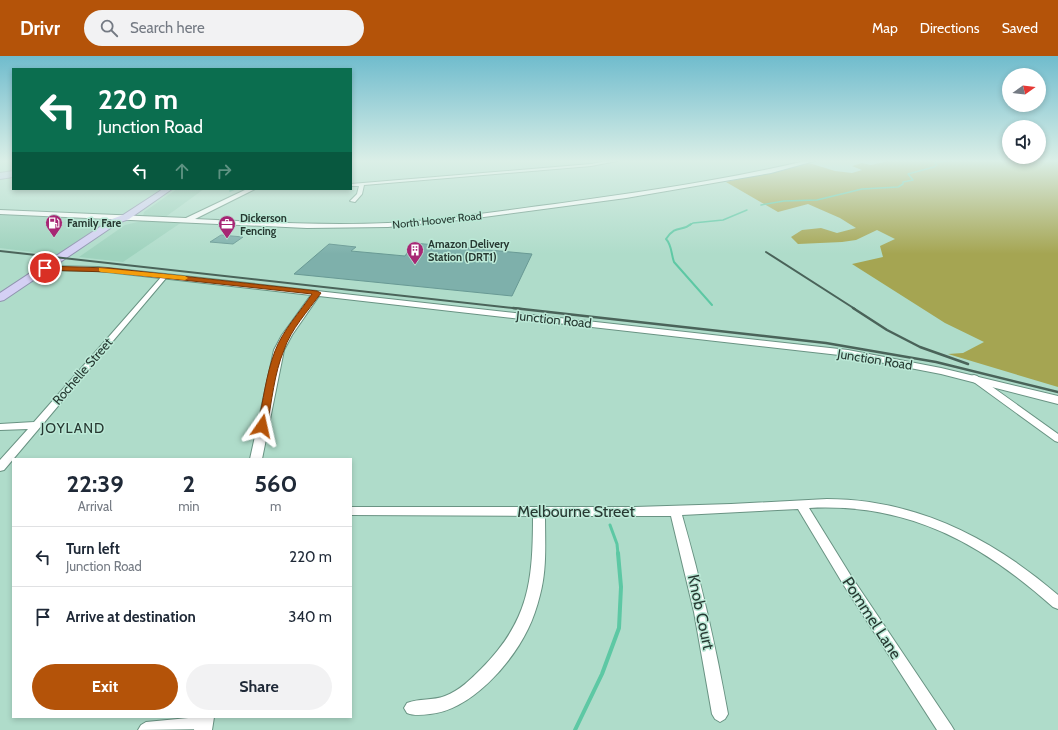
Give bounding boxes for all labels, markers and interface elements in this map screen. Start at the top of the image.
search box [84,10,364,46]
text: Drivr [20,17,60,40]
icon: search [98,17,120,39]
text: Search here [130,19,205,37]
text: Map [872,19,898,37]
text: Directions [920,19,980,37]
text: Saved [1002,19,1038,37]
north arrow [1002,68,1046,112]
map controls [1002,68,1046,164]
text: 220 m [98,82,178,116]
icon: left [32,84,84,136]
text: Junction Road [98,116,203,138]
button: sound [1002,120,1046,164]
icon: left [129,160,151,182]
icon: ahead [171,160,193,182]
icon: right [213,160,235,182]
street label: North Hoover Road [392,208,482,232]
place label: Dickerson Fencing [240,211,287,238]
fuel station icon: Family Fare [44,213,64,238]
office icon: Dickerson Fencing [217,214,237,239]
place label: Family Fare [67,216,122,230]
place label: Amazon Delivery Station (DRT1) [428,237,510,264]
building icon: Amazon Delivery Station (DRT1) [405,240,425,265]
pin [28,251,62,285]
icon: arrive [34,257,56,279]
street label: Junction Road [514,307,593,331]
street label: Rochelle Street [49,334,116,408]
street label: Junction Road [835,345,914,373]
position arrow [241,405,283,447]
district label: JOYLAND [40,419,105,437]
text: 22:39 [67,469,124,498]
text: 2 [183,469,195,498]
text: 560 [254,469,297,498]
text: Arrival [78,498,112,514]
text: min [178,498,200,514]
text: m [270,498,282,514]
street label: Melbourne Street [517,502,635,521]
text: Turn left [66,540,120,558]
icon: left [32,546,54,568]
text: 220 m [289,548,332,566]
text: Junction Road [66,558,142,574]
street label: Knob Court [684,573,718,652]
street label: Pommel Lane [838,573,906,663]
icon: arrive [32,606,54,628]
text: Arrive at destination [66,608,196,626]
text: 340 m [288,608,332,626]
button: Exit [32,664,178,710]
button: Share [186,664,332,710]

